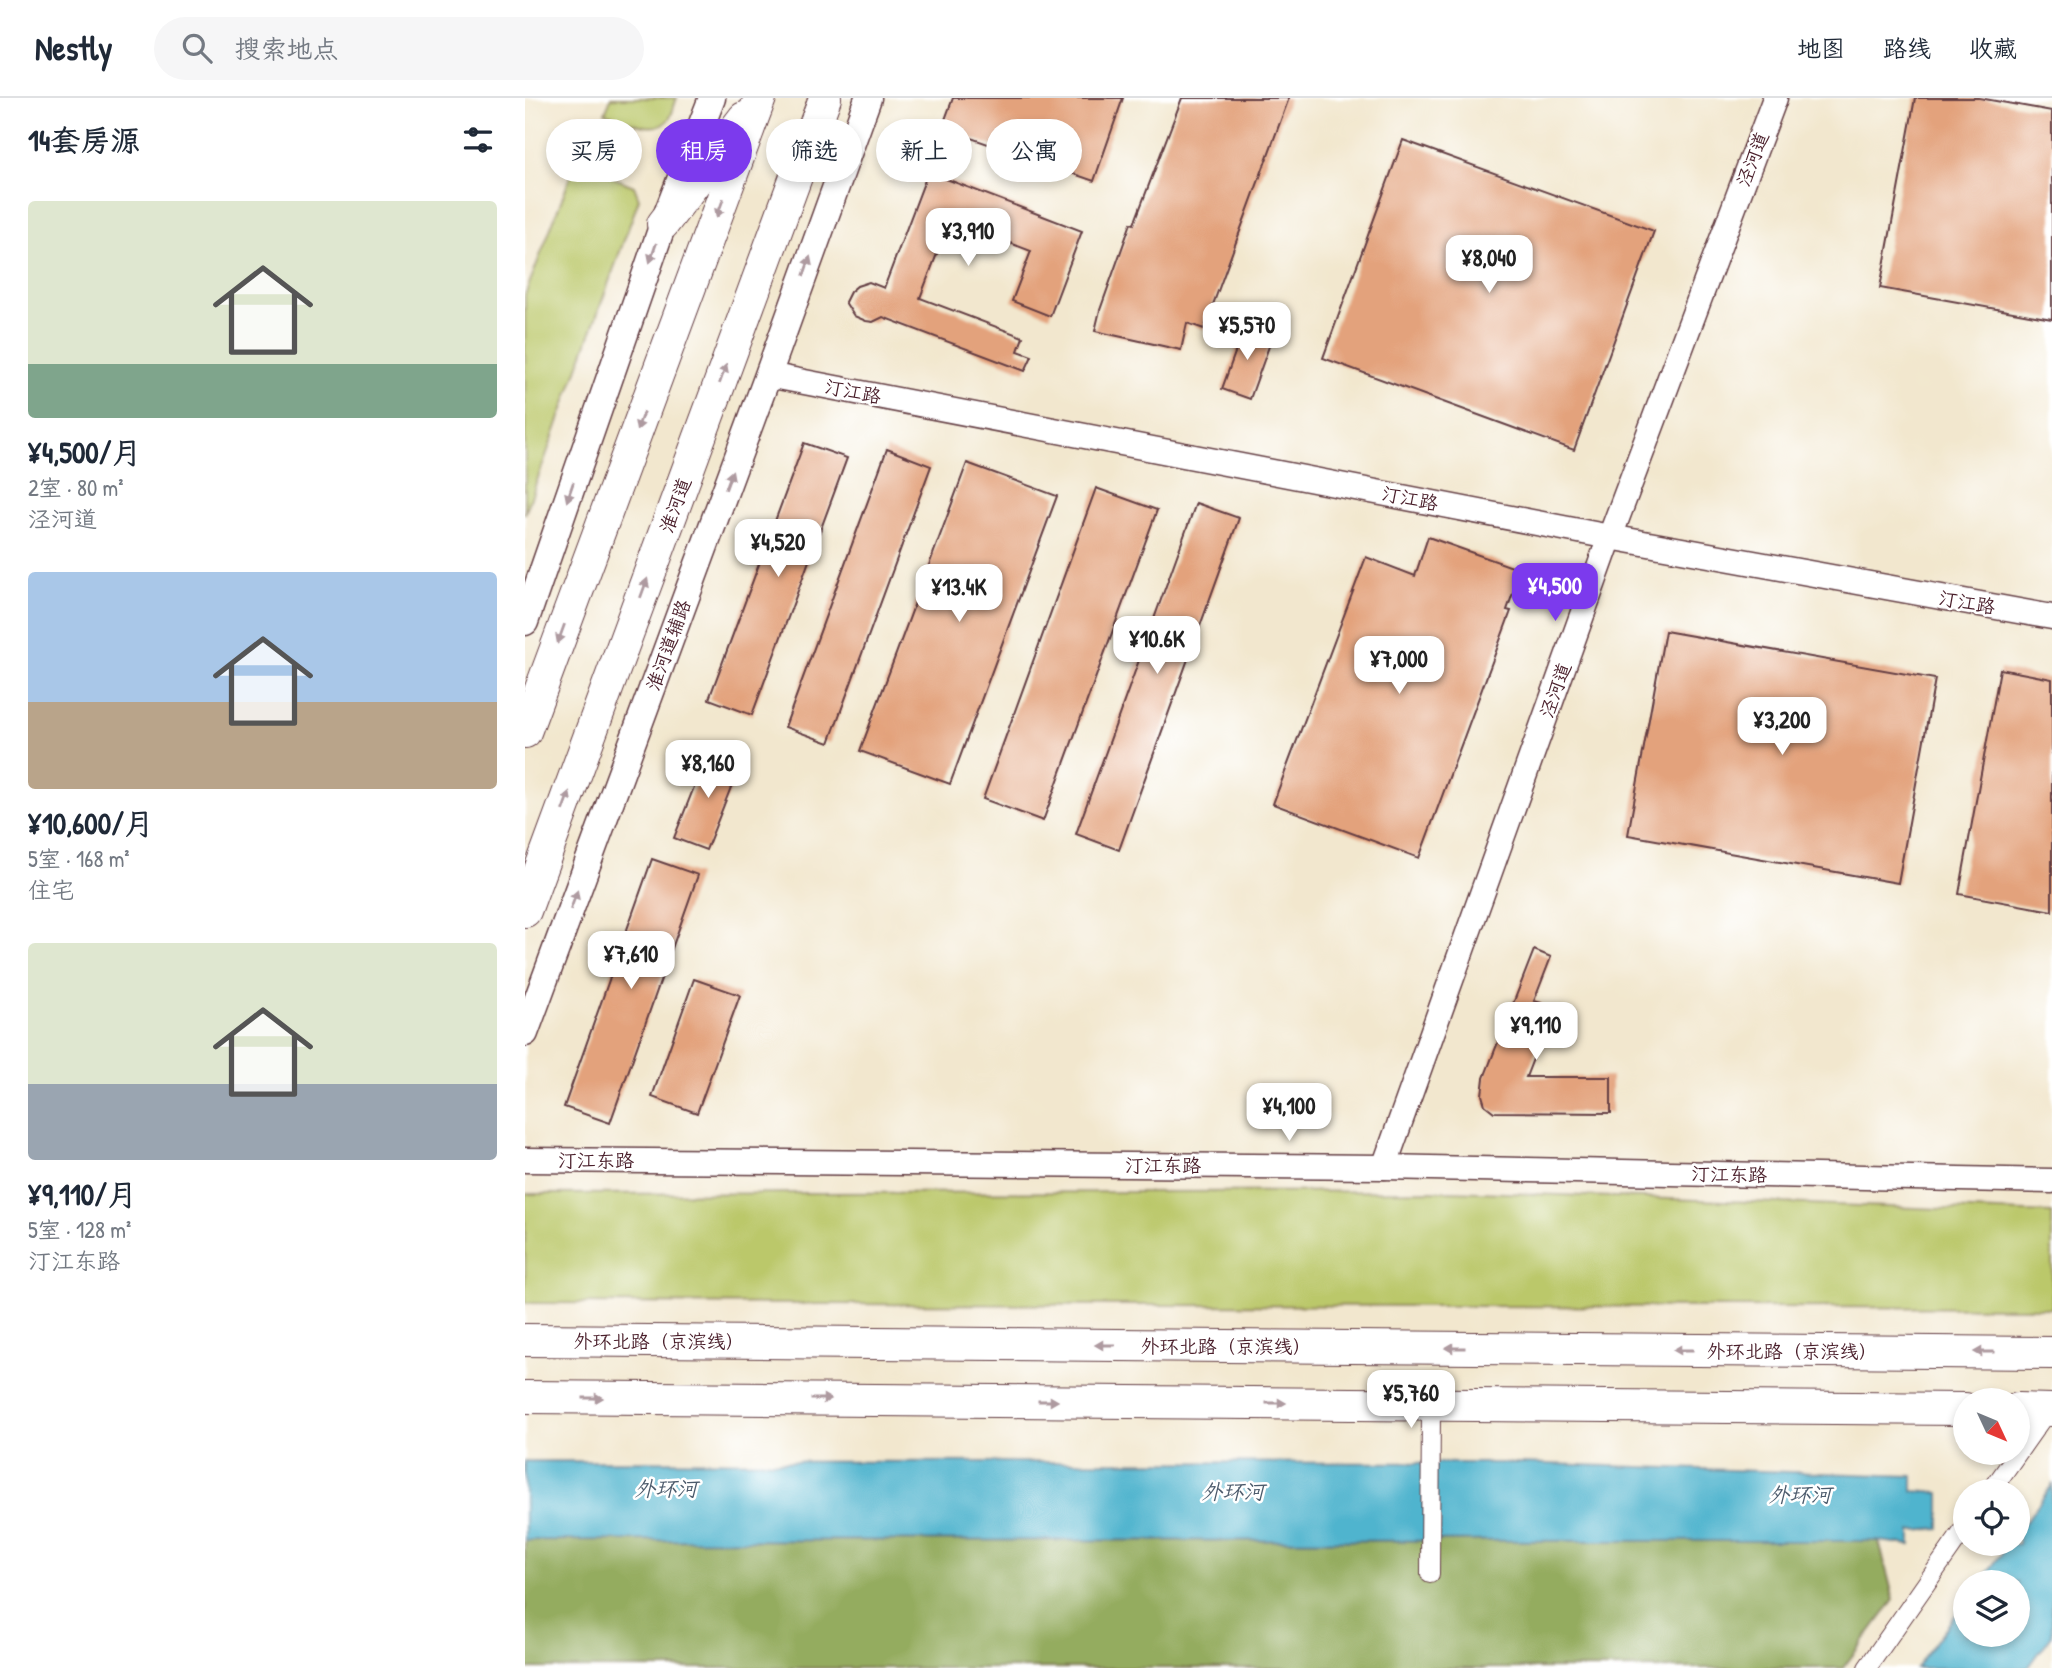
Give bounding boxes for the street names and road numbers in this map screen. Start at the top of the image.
street label: 泾河道 [1730,128,1774,190]
street label: 汀江路 [823,373,883,409]
street label: 淮河道 [653,474,697,536]
street label: 汀江路 [1380,480,1440,516]
street label: 汀江路 [1937,584,1997,620]
street label: 淮河道辅路 [640,596,696,694]
street label: 泾河道 [1533,659,1577,721]
street label: 汀江东路 [558,1147,634,1173]
street label: 汀江东路 [1125,1152,1201,1178]
street label: 汀江东路 [1691,1160,1767,1188]
street label: 外环北路（京滨线） [573,1328,745,1354]
street label: 外环北路（京滨线） [1140,1333,1312,1359]
street label: 外环北路（京滨线） [1706,1338,1878,1364]

